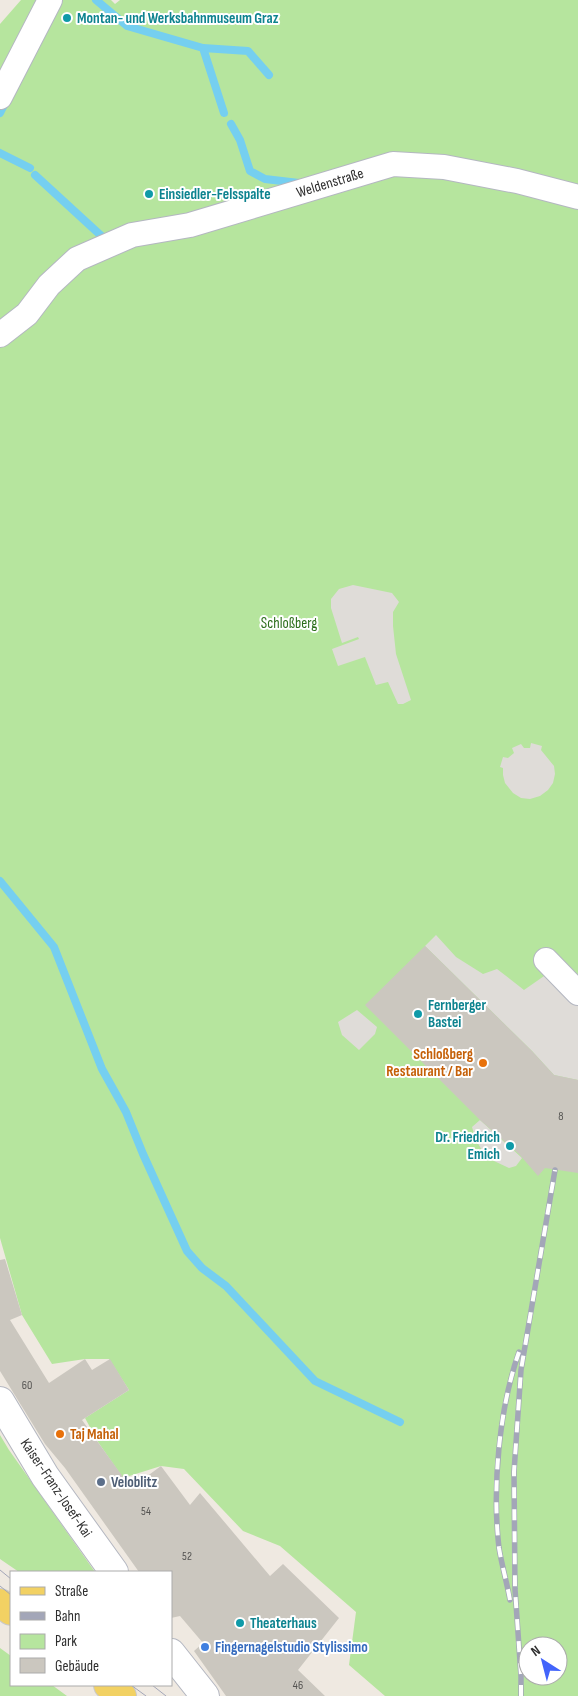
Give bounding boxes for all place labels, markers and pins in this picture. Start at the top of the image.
place label: Montan- und Werksbahnmuseum Graz [77,9,279,28]
marker: Montan- und Werksbahnmuseum Graz [61,12,73,24]
place label: Einsiedler-Felsspalte [159,185,271,204]
marker: Einsiedler-Felsspalte [143,188,155,200]
place label: Fernberger Bastei [428,996,487,1032]
marker: Fernberger Bastei [412,1008,424,1020]
place label: Schloßberg Restaurant / Bar [386,1045,474,1081]
marker: Schloßberg Restaurant / Bar [477,1057,489,1069]
place label: Dr. Friedrich Emich [435,1128,500,1164]
marker: Dr. Friedrich Emich [504,1140,516,1152]
place label: Taj Mahal [70,1425,119,1444]
marker: Taj Mahal [54,1428,66,1440]
place label: Veloblitz [111,1473,158,1492]
marker: Veloblitz [95,1476,107,1488]
place label: Theaterhaus [250,1614,317,1633]
marker: Theaterhaus [234,1617,246,1629]
place label: Fingernagelstudio Stylissimo [215,1638,368,1657]
marker: Fingernagelstudio Stylissimo [199,1641,211,1653]

